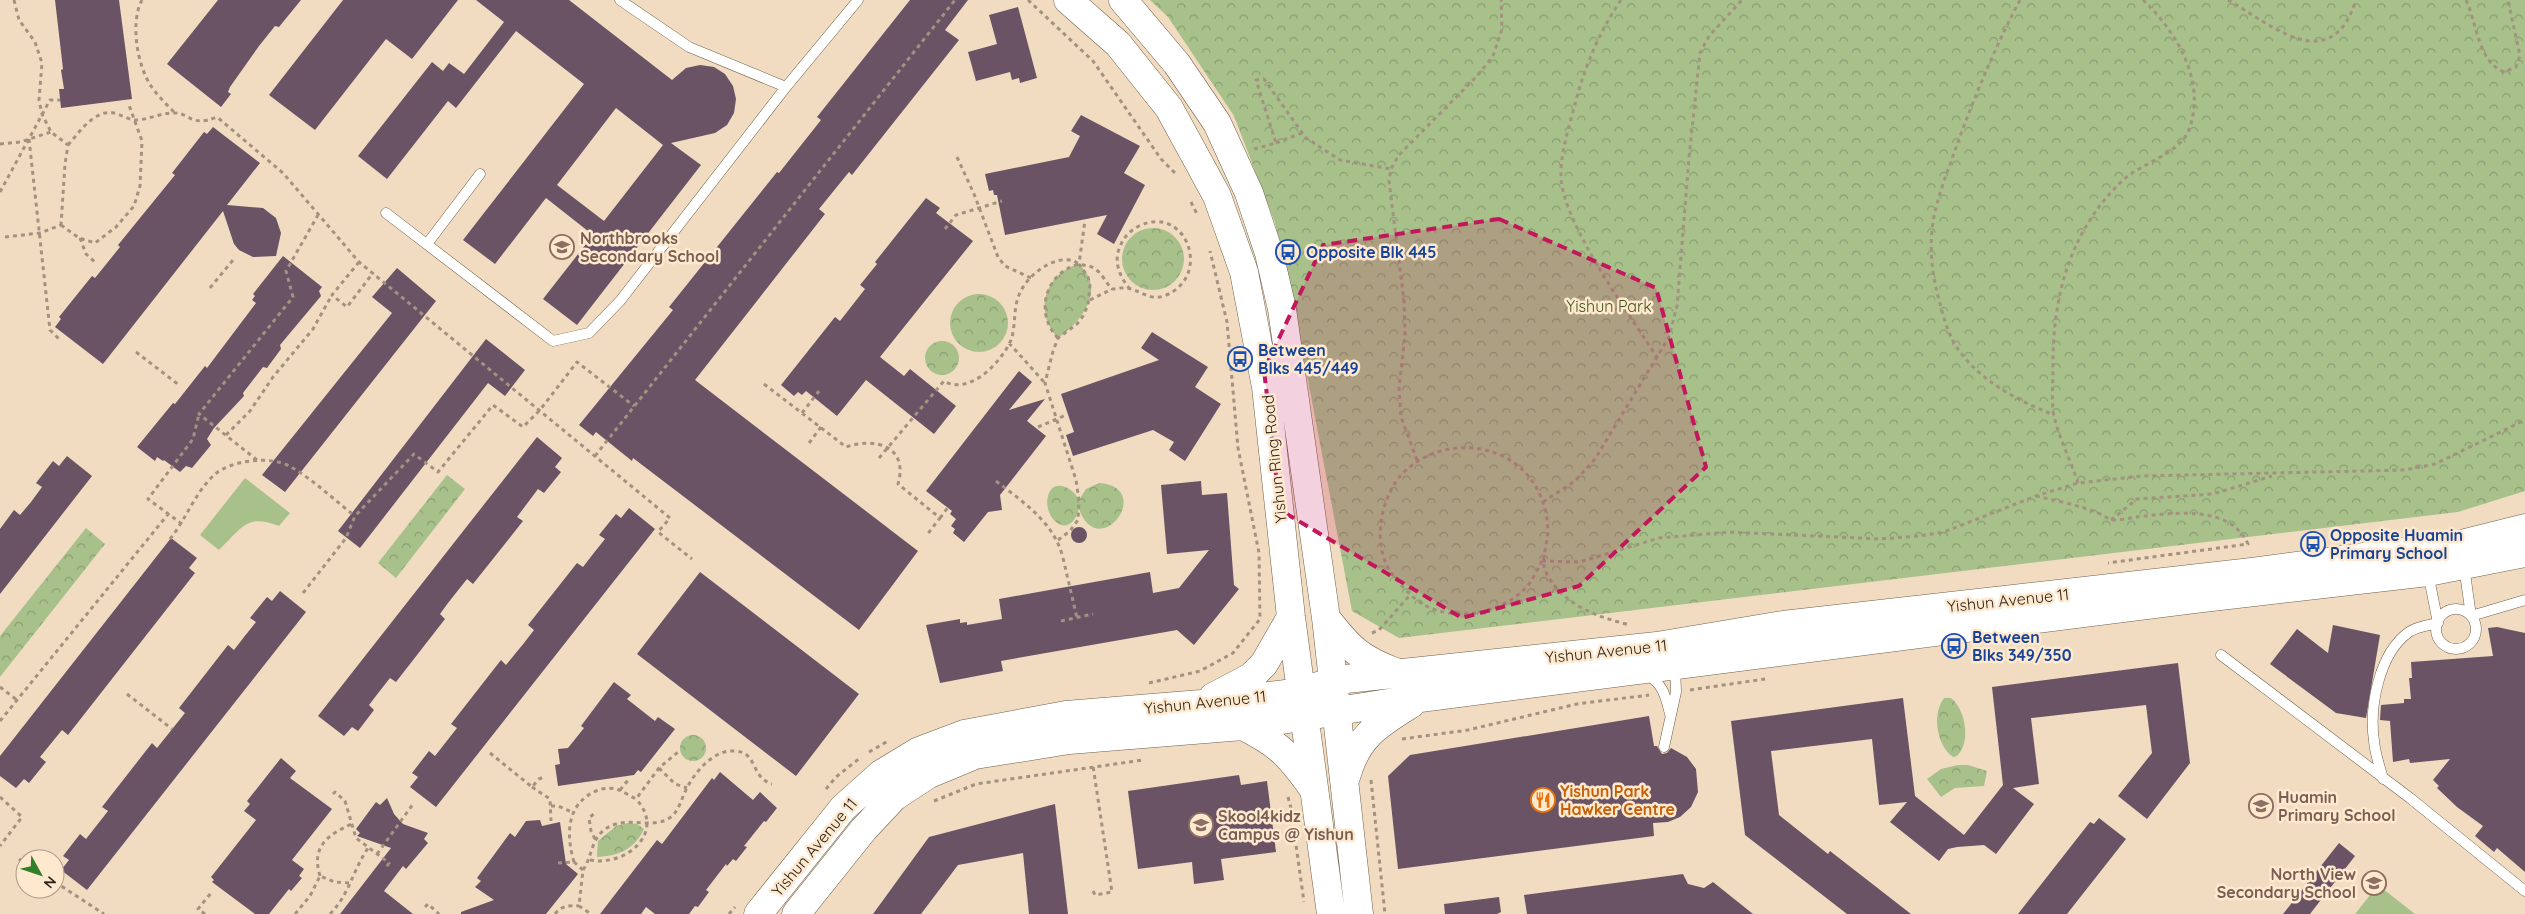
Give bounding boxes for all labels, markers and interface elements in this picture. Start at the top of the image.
place label: Northbrooks Secondary School [580,228,719,266]
school or university icon: Northbrooks Secondary School [549,234,575,260]
bus stop icon: Opposite Blk 445 [1275,239,1301,265]
place label: Opposite Blk 445 [1306,242,1436,262]
park label: Yishun Park [1566,296,1652,316]
place label: Between Blks 445/449 [1258,340,1359,378]
bus stop icon: Between Blks 445/449 [1227,346,1253,372]
street label: Yishun Ring Road [1257,394,1291,524]
place label: Opposite Huamin Primary School [2330,525,2463,563]
bus stop icon: Opposite Huamin Primary School [2300,531,2326,557]
street label: Yishun Avenue 11 [1946,584,2070,616]
place label: Between Blks 349/350 [1972,627,2072,665]
bus stop icon: Between Blks 349/350 [1941,633,1967,659]
street label: Yishun Avenue 11 [1544,635,1668,667]
street label: Yishun Avenue 11 [1143,686,1267,718]
place label: Yishun Park Hawker Centre [1560,781,1675,819]
restaurant icon: Yishun Park Hawker Centre [1530,787,1556,813]
place label: Huamin Primary School [2278,787,2396,825]
school or university icon: Huamin Primary School [2248,793,2274,819]
street label: Yishun Avenue 11 [767,794,861,900]
place label: Skool4kidz Campus @ Yishun [1218,806,1354,844]
school or university icon: Skool4kidz Campus @ Yishun [1188,812,1214,838]
north arrow [15,849,65,899]
place label: North View Secondary School [2217,864,2356,902]
school or university icon: North View Secondary School [2361,870,2387,896]
text: N [40,873,60,892]

